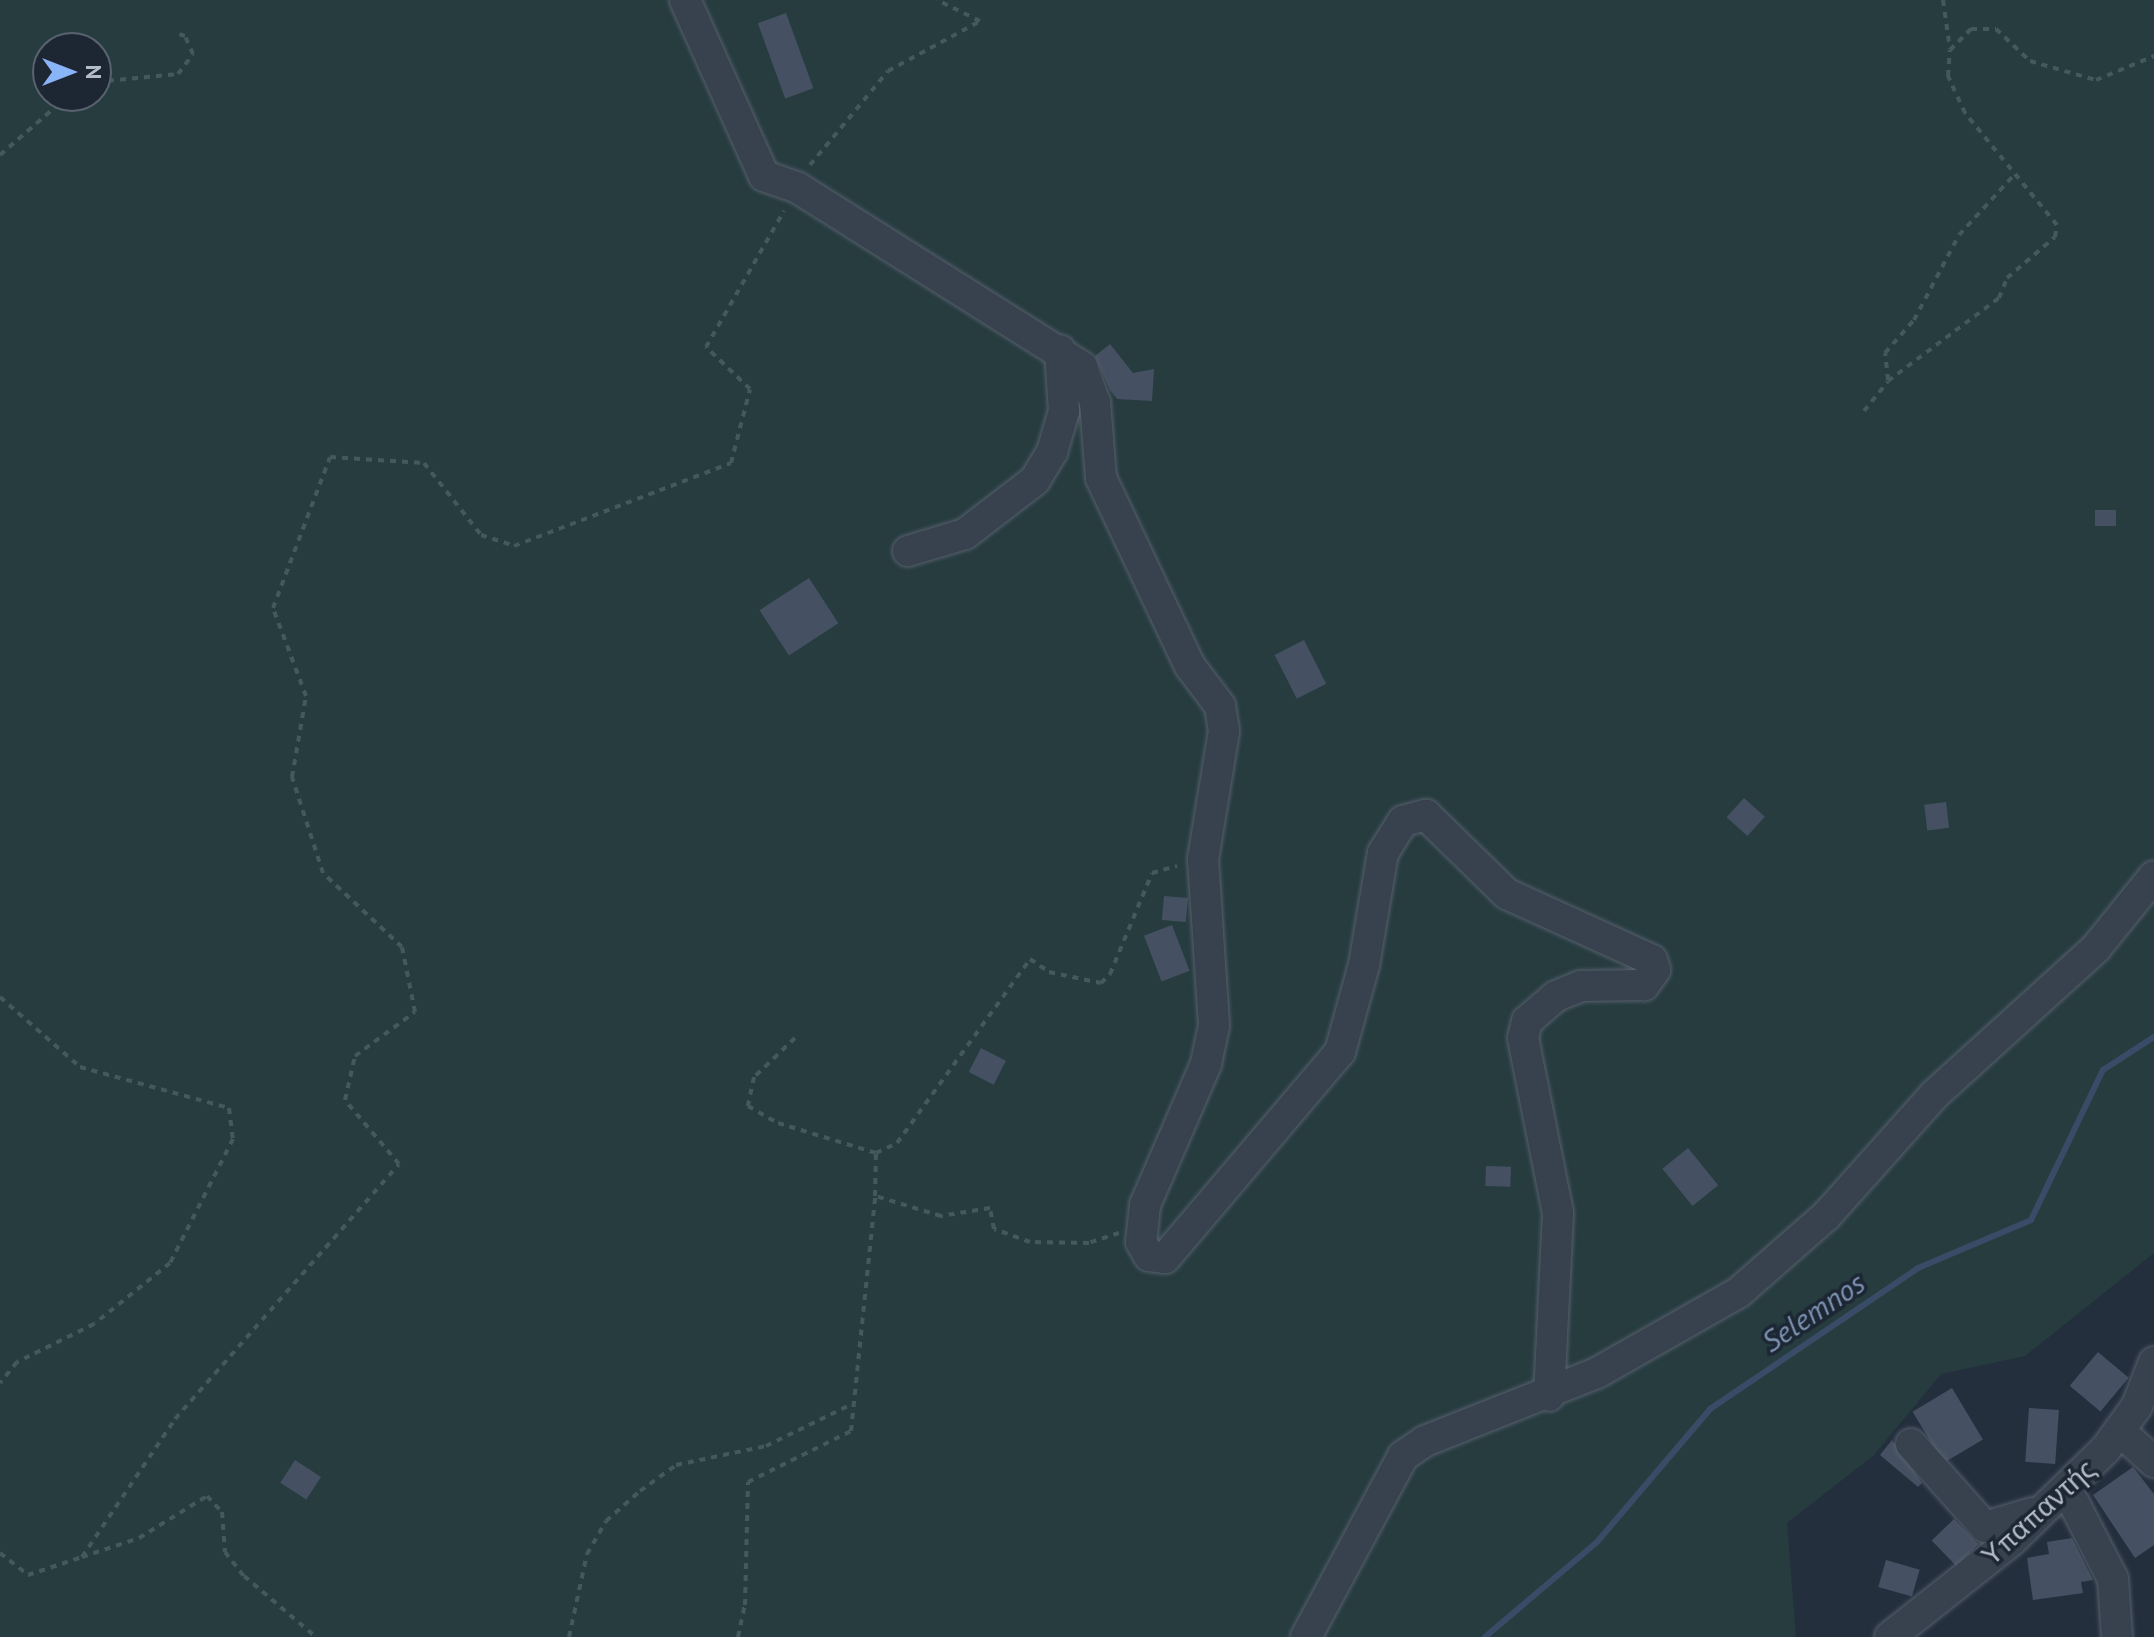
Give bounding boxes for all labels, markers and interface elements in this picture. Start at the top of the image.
north arrow [32,32,112,112]
text: N [80,65,108,79]
water label: Selemnos [1755,1265,1871,1359]
street label: Υπαπαντής [1974,1452,2102,1572]

